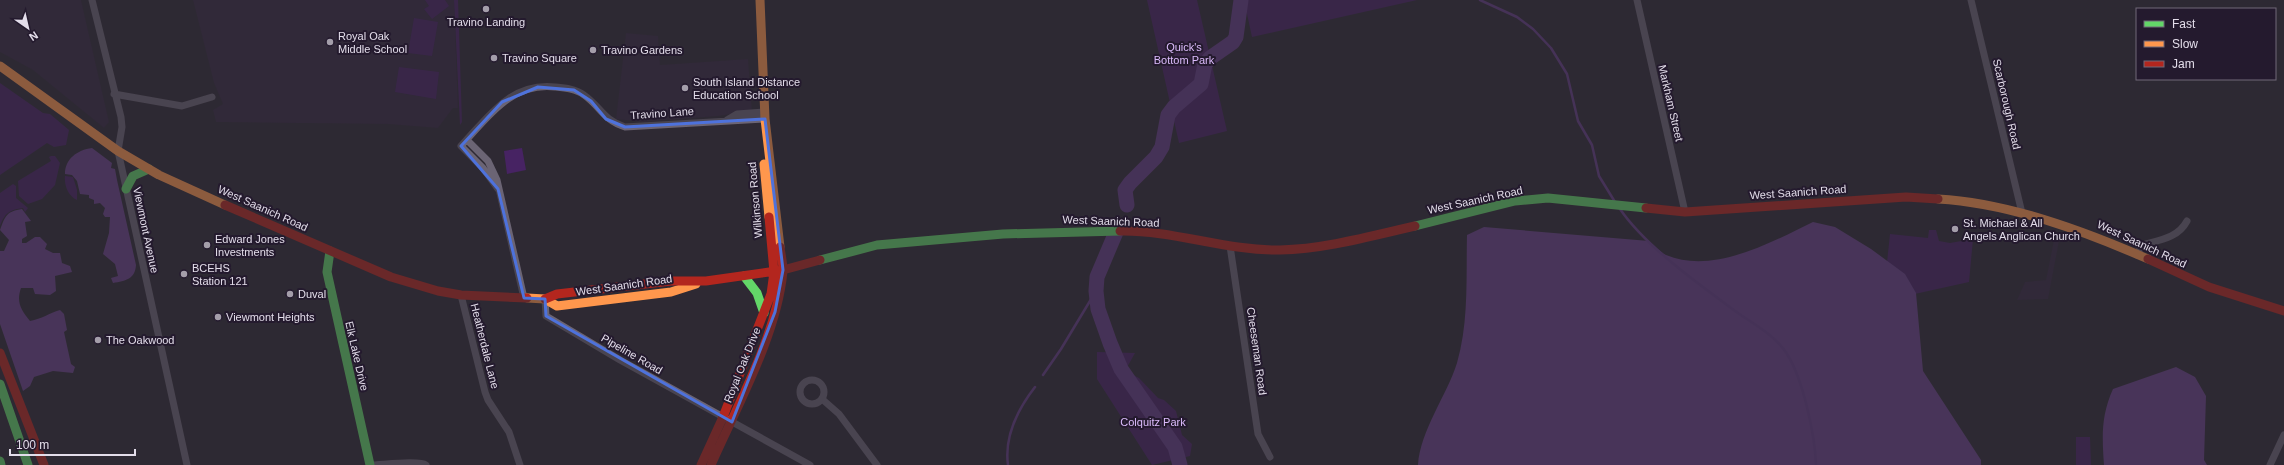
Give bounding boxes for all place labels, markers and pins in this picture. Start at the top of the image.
marker: Travino Landing [481,4,491,14]
place label: Travino Landing [447,16,525,28]
place label: Royal Oak Middle School [338,30,407,55]
marker: Royal Oak Middle School [325,37,335,47]
place label: Travino Gardens [601,44,683,56]
marker: Travino Gardens [588,45,598,55]
place label: Travino Square [502,52,577,64]
marker: Travino Square [489,53,499,63]
place label: South Island Distance Education School [693,76,800,101]
marker: South Island Distance Education School [680,83,690,93]
place label: St. Michael & All Angels Anglican Church [1963,217,2080,242]
marker: St. Michael & All Angels Anglican Church [1950,224,1960,234]
place label: Edward Jones Investments [215,233,285,258]
marker: Edward Jones Investments [202,240,212,250]
place label: BCEHS Station 121 [192,262,248,287]
marker: BCEHS Station 121 [179,269,189,279]
place label: Duval [298,288,326,300]
marker: Duval [285,289,295,299]
place label: Viewmont Heights [226,311,315,323]
marker: Viewmont Heights [213,312,223,322]
place label: The Oakwood [106,334,174,346]
marker: The Oakwood [93,335,103,345]

